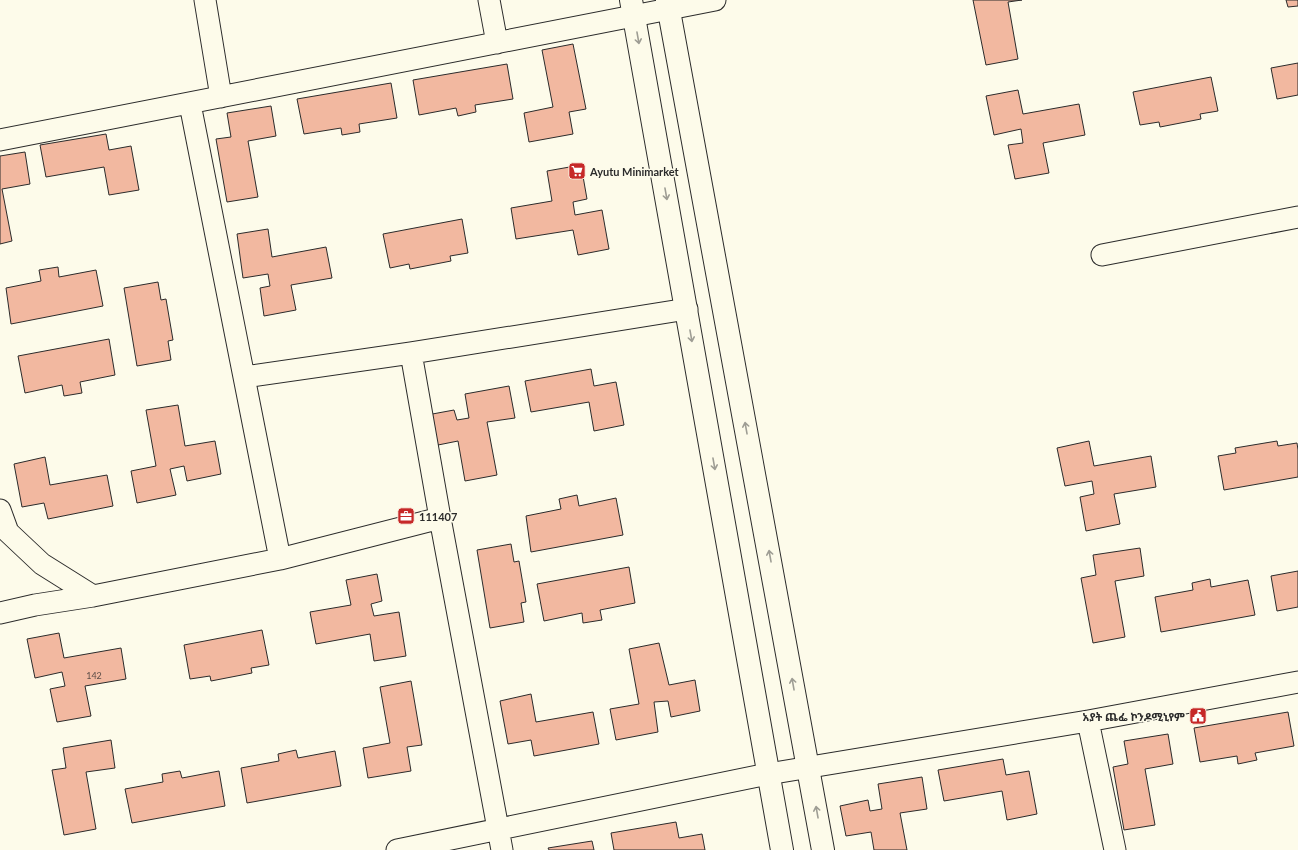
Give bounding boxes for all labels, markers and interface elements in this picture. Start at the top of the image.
one-way arrow [634,32,642,45]
supermarket icon: Ayutu Minimarket [567,161,587,181]
place label: Ayutu Minimarket [589,165,680,178]
one-way arrow [662,187,670,200]
one-way arrow [688,329,696,342]
one-way arrow [742,422,750,435]
one-way arrow [710,457,718,470]
office icon: 111407 [396,506,416,526]
place label: 111407 [419,510,457,523]
one-way arrow [765,550,773,563]
house number: 142 [86,670,102,681]
one-way arrow [789,678,797,691]
public building icon: አያት ጨፌ ኮንዶሚኒየም [1188,706,1208,726]
place label: አያት ጨፌ ኮንዶሚኒየም [1083,710,1185,723]
one-way arrow [812,805,820,818]

